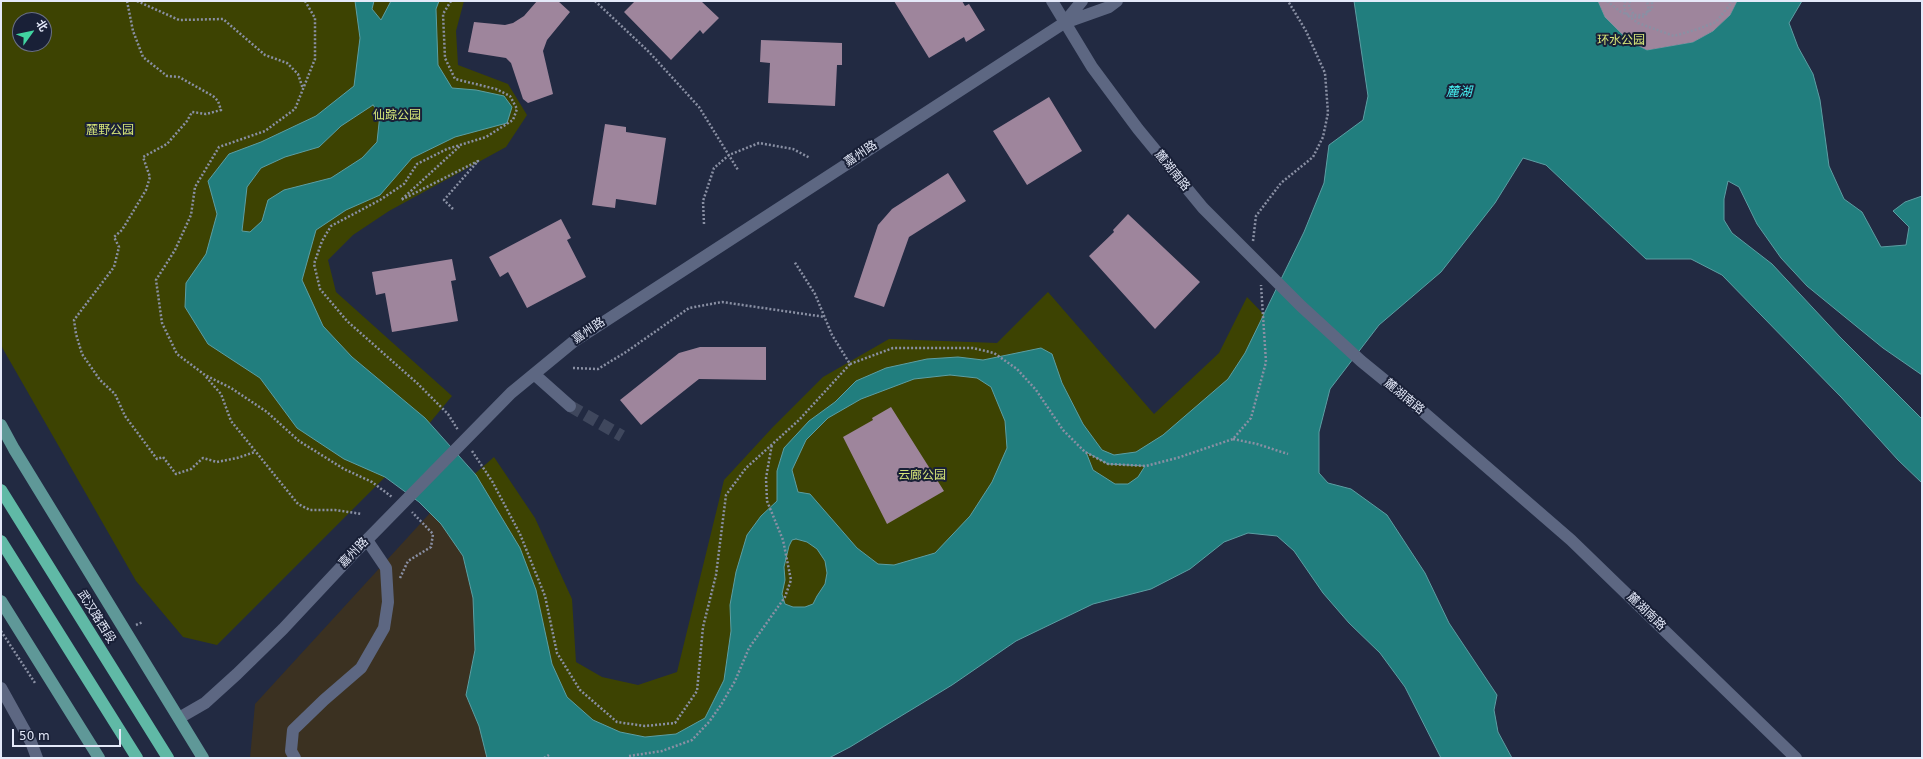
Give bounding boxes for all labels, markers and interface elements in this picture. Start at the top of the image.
north arrow [12,12,52,52]
text: 北 [33,18,50,34]
park label: 环水公园 [1597,34,1645,48]
water label: 麓湖 [1446,85,1472,101]
park label: 仙踪公园 [373,109,421,123]
park label: 麓野公园 [86,124,134,138]
street label: 嘉州路 [842,138,880,170]
street label: 麓湖南路 [1151,148,1193,194]
street label: 嘉州路 [570,315,608,347]
street label: 麓湖南路 [1381,376,1427,418]
park label: 云廊公园 [898,469,946,483]
street label: 嘉州路 [336,535,372,571]
street label: 武汉路西段 [74,588,118,646]
street label: 麓湖南路 [1624,590,1668,634]
scale bar [14,721,123,747]
text: 50 m [19,729,50,743]

